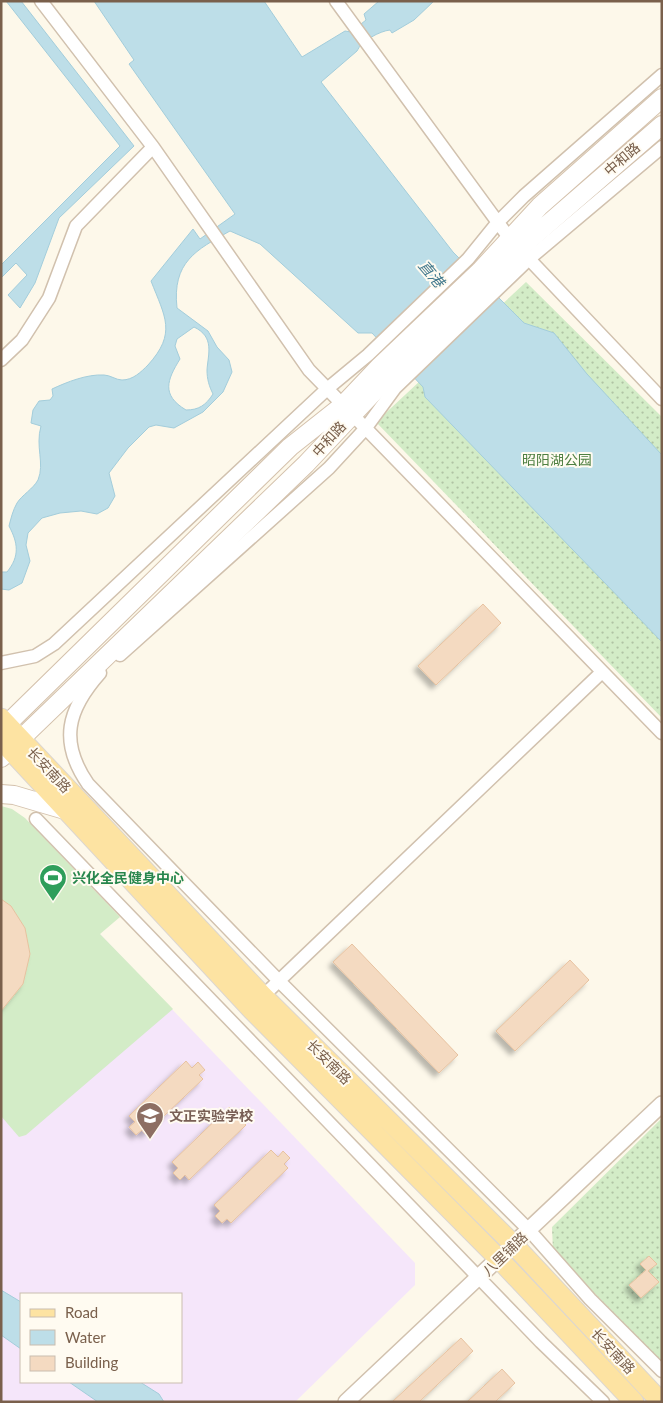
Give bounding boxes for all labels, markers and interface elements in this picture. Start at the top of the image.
street label: 中和路 [600,138,643,179]
water label: 直港 [415,256,450,292]
street label: 中和路 [308,417,349,460]
park label: 昭阳湖公园 [522,451,592,468]
street label: 长安南路 [24,743,75,796]
sports icon: 兴化全民健身中心 [38,863,68,902]
place label: 兴化全民健身中心 [72,869,184,886]
street label: 长安南路 [304,1036,355,1087]
school or university icon: 文正实验学校 [135,1101,165,1140]
place label: 文正实验学校 [169,1107,253,1124]
street label: 八里铺路 [479,1228,531,1279]
legend [20,1293,182,1383]
text: Road [65,1303,98,1321]
street label: 长安南路 [588,1324,639,1377]
text: Water [65,1328,106,1346]
text: Building [65,1353,118,1371]

